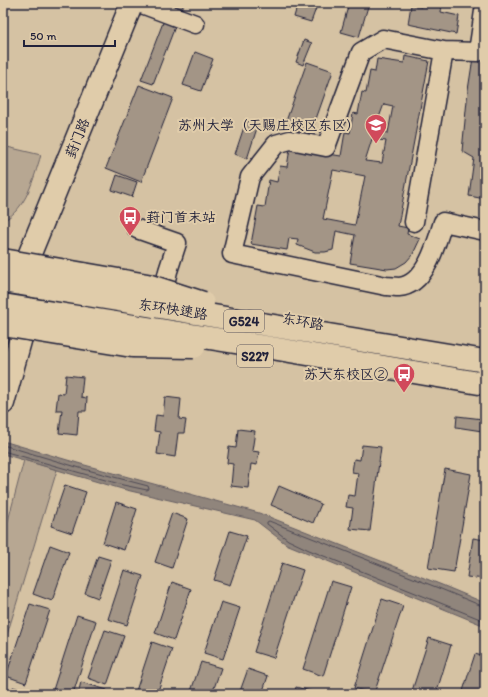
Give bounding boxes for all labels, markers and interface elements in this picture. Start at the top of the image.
scale bar [24,22,115,48]
text: 50 m [30,29,56,43]
school or university icon: 苏州大学（天赐庄校区东区） [363,112,389,145]
street label: 葑门路 [62,116,93,161]
place label: 苏州大学（天赐庄校区东区） [178,117,360,134]
bus stop icon: 葑门首末站 [117,204,143,237]
place label: 葑门首末站 [146,209,216,226]
street label: 东环快速路 [137,296,209,323]
street label: 东环路 [281,309,325,334]
road number: G524 [224,310,264,332]
road number: S227 [237,345,273,367]
bus stop icon: 苏大东校区② [391,361,417,394]
place label: 苏大东校区② [304,366,388,383]

